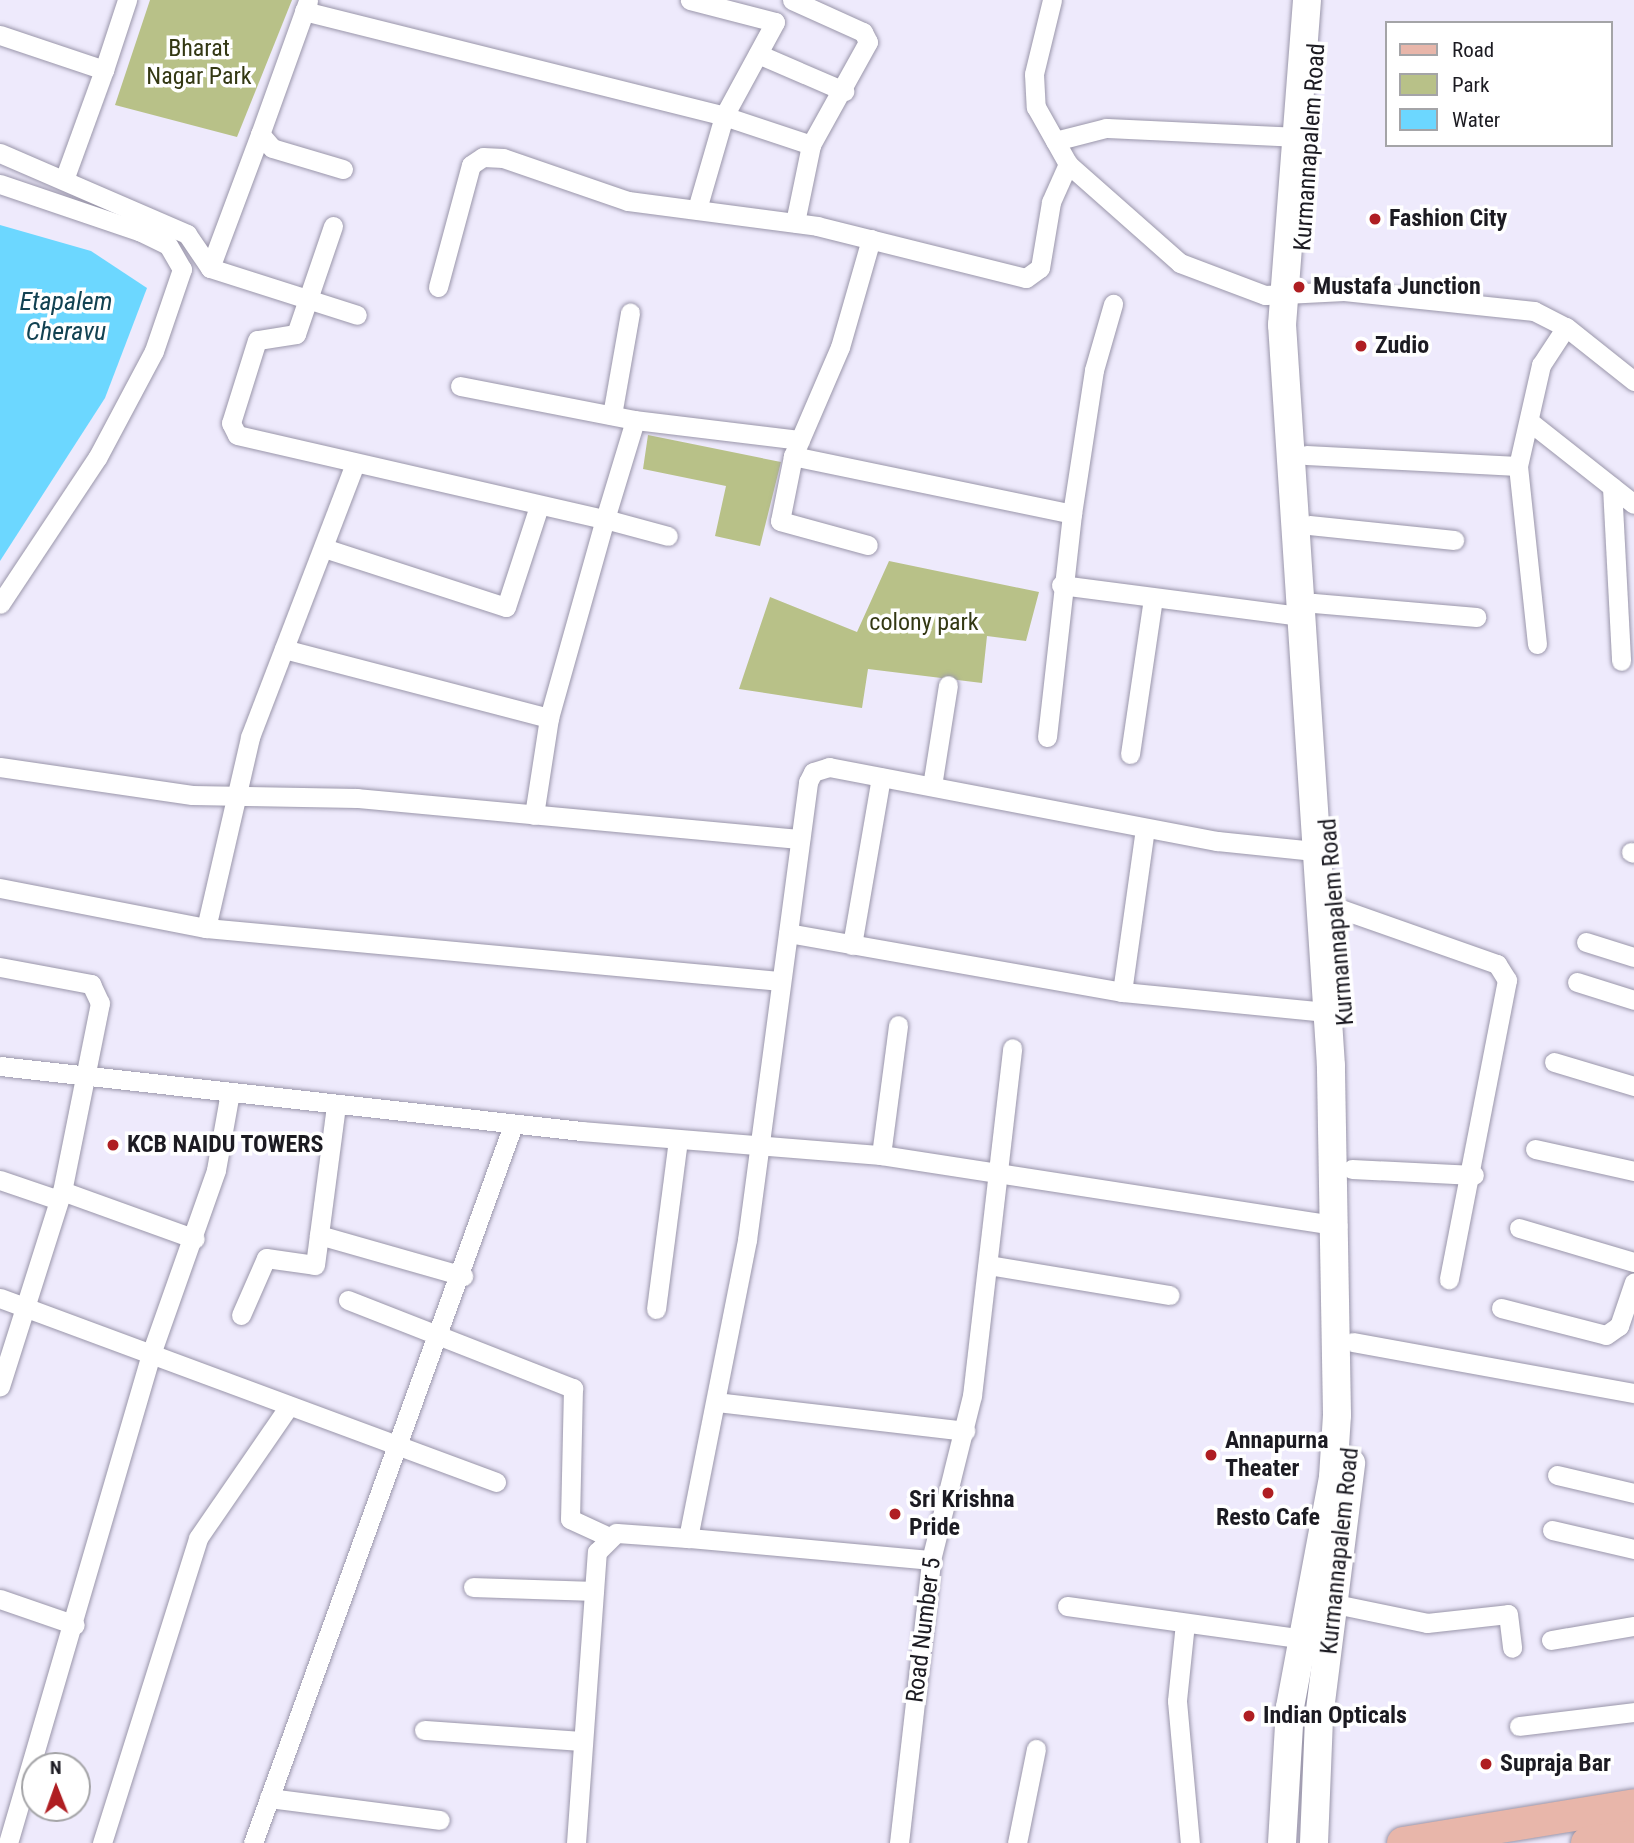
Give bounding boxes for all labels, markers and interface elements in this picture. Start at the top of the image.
legend [1386,21,1613,147]
park label: Bharat Nagar Park [146,35,252,91]
text: Road [1452,38,1494,62]
street label: Kurmannapalem Road [1288,42,1332,252]
text: Park [1452,73,1489,97]
text: Water [1452,108,1500,132]
place label: Fashion City [1389,205,1507,233]
marker: Fashion City [1367,211,1383,227]
place label: Mustafa Junction [1313,273,1481,301]
marker: Mustafa Junction [1291,279,1307,295]
water label: Etapalem Cheravu [19,286,113,348]
place label: Zudio [1375,332,1429,360]
marker: Zudio [1353,338,1369,354]
park label: colony park [869,609,979,637]
street label: Kurmannapalem Road [1314,817,1360,1027]
place label: KCB NAIDU TOWERS [127,1131,324,1159]
marker: KCB NAIDU TOWERS [105,1137,121,1153]
place label: Annapurna Theater [1225,1427,1328,1483]
street label: Kurmannapalem Road [1315,1446,1365,1656]
marker: Annapurna Theater [1203,1447,1219,1463]
marker: Resto Cafe [1260,1485,1276,1501]
place label: Sri Krishna Pride [909,1486,1015,1542]
place label: Resto Cafe [1216,1504,1320,1532]
marker: Sri Krishna Pride [887,1506,903,1522]
street label: Road Number 5 [901,1556,947,1704]
place label: Indian Opticals [1263,1702,1407,1730]
marker: Indian Opticals [1241,1708,1257,1724]
place label: Supraja Bar [1500,1750,1611,1778]
north arrow [21,1752,91,1822]
text: N [50,1756,62,1779]
marker: Supraja Bar [1478,1756,1494,1772]

